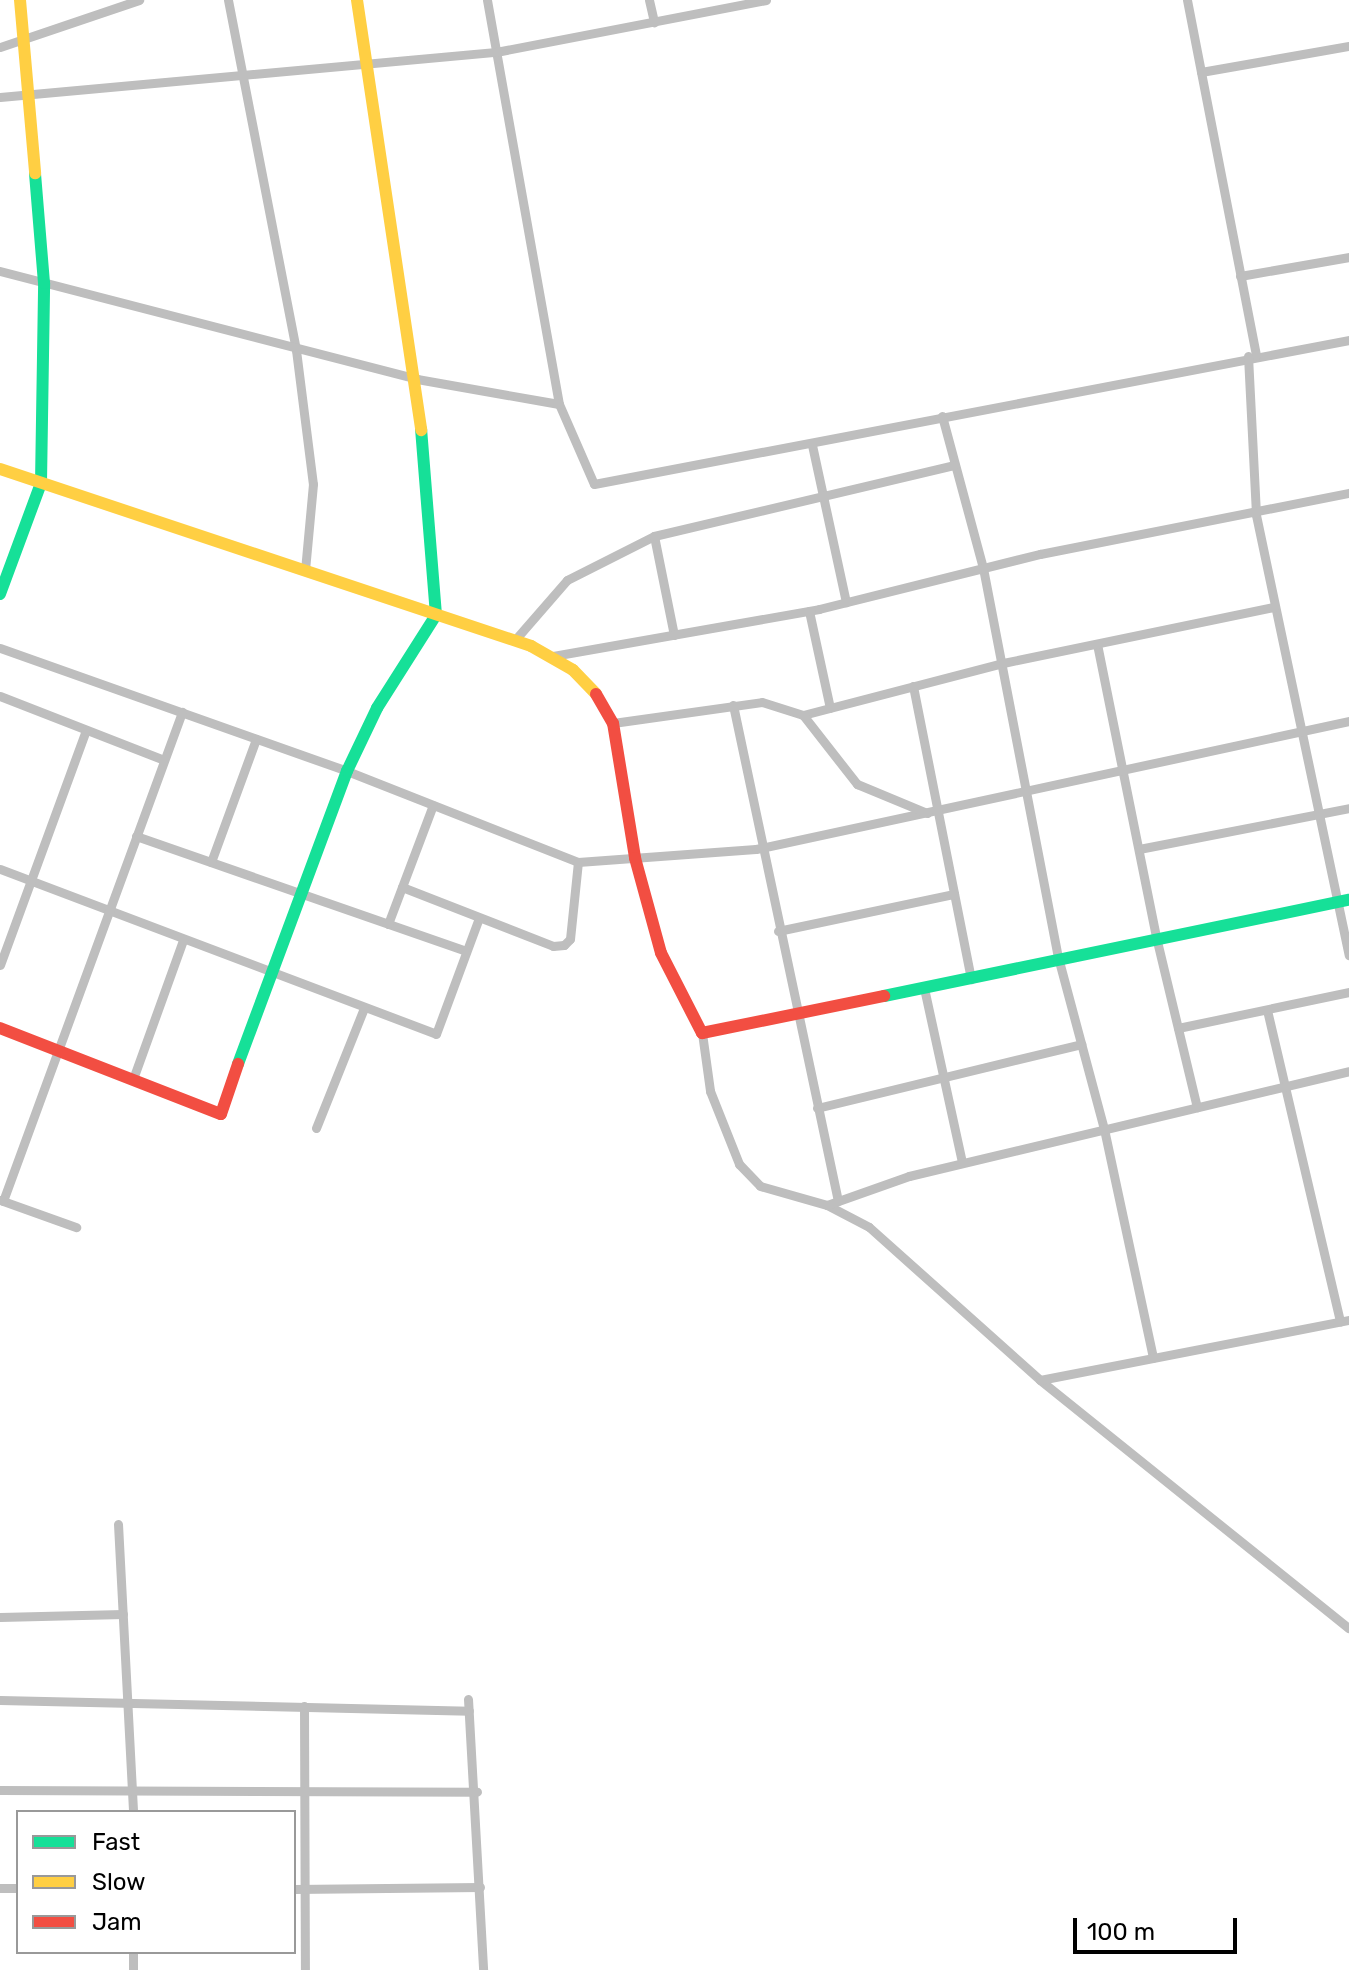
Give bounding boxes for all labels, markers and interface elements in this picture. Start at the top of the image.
legend [16,1810,296,1954]
text: Fast [92,1828,140,1856]
text: Slow [92,1868,145,1896]
scale bar [1077,1902,1241,1952]
text: Jam [92,1908,142,1936]
text: 100 m [1087,1918,1155,1946]

